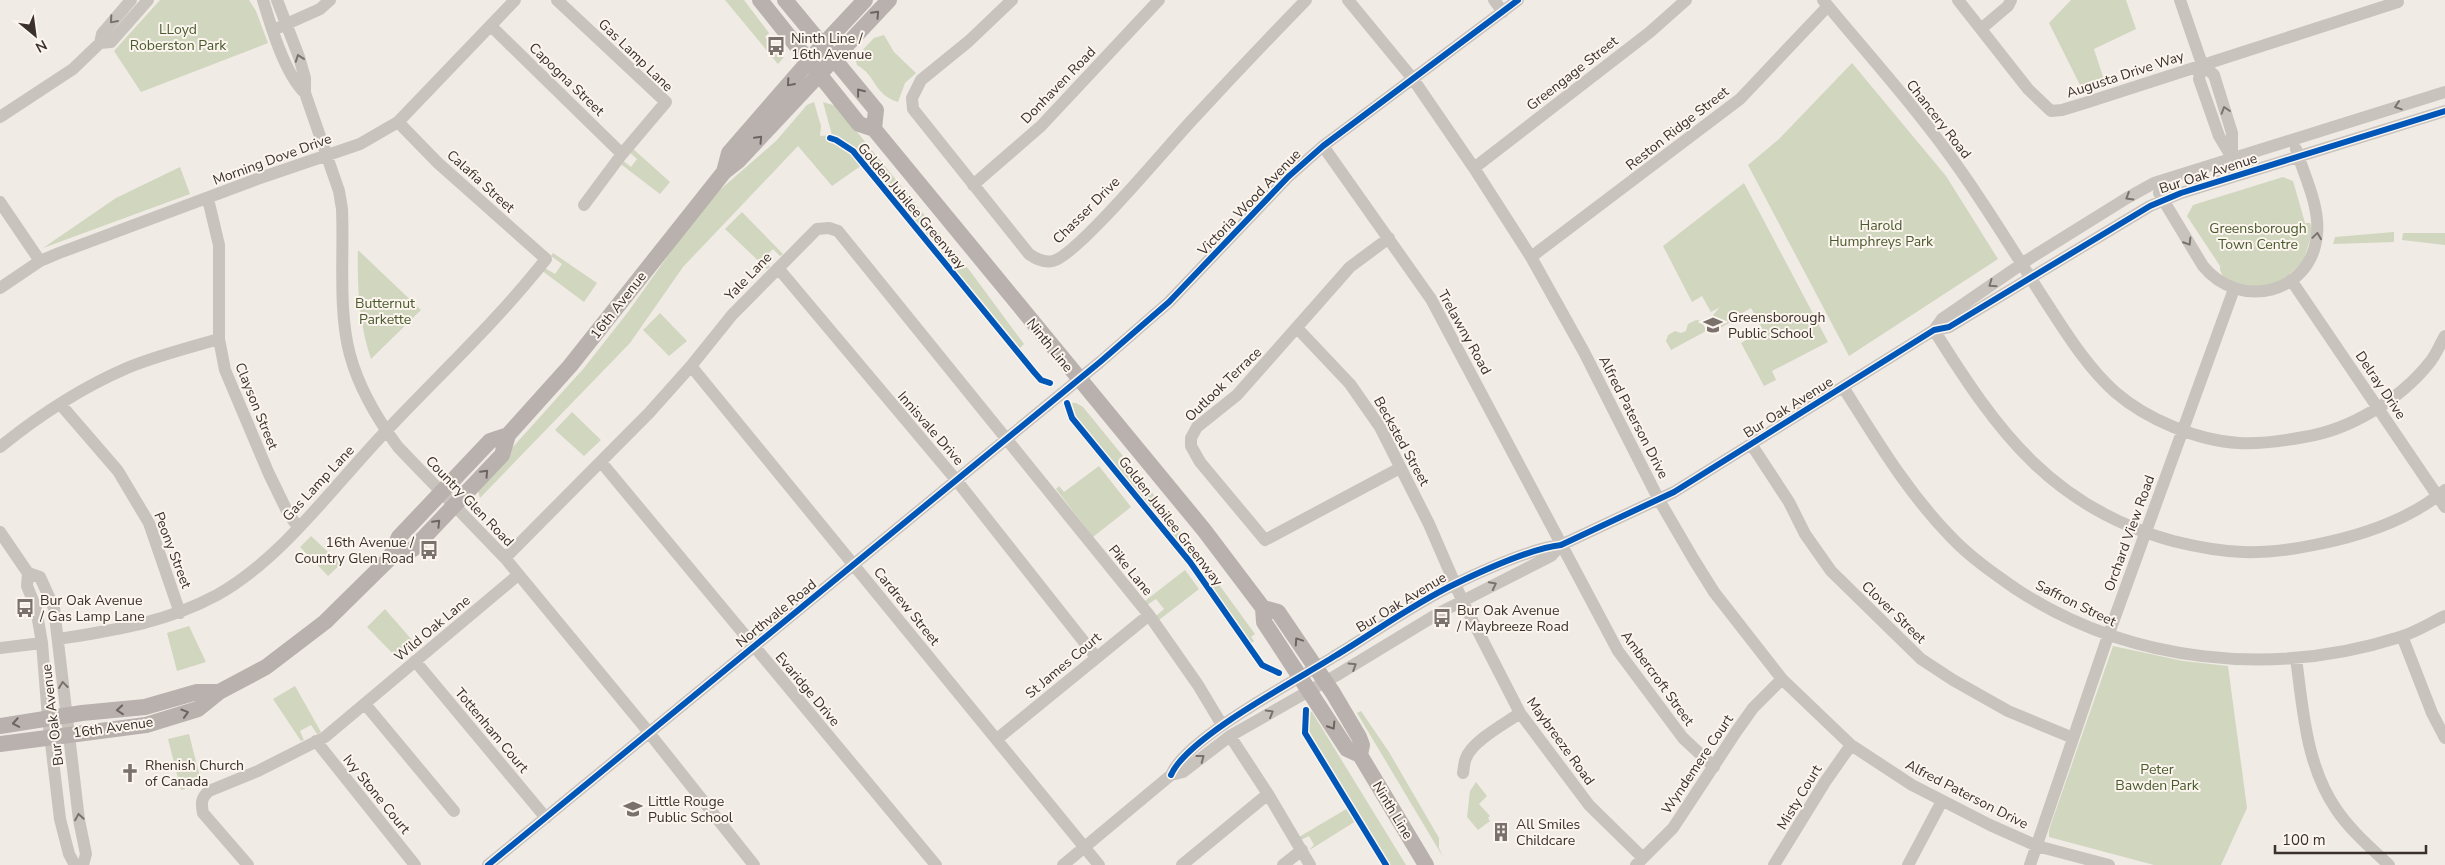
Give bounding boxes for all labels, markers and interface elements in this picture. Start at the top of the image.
north arrow [10,10,60,60]
one-way arrow [870,10,879,19]
one-way arrow [110,15,119,24]
street label: Gas Lamp Lane [594,15,677,96]
park label: LLoyd Roberston Park [130,20,227,55]
place label: Ninth Line / 16th Avenue [791,29,872,64]
street label: Greengage Street [1523,32,1622,115]
text: N [32,35,50,57]
bus stop icon: Ninth Line / 16th Avenue [765,35,787,57]
street label: Capogna Street [525,39,609,120]
street label: Donhaven Road [1017,43,1100,128]
street label: Augusta Drive Way [2064,46,2187,102]
one-way arrow [295,54,305,63]
street label: Chancery Road [1902,76,1975,163]
one-way arrow [787,77,796,86]
street label: Reston Ridge Street [1622,82,1733,175]
one-way arrow [858,89,866,98]
one-way arrow [2395,100,2403,110]
one-way arrow [2221,107,2231,115]
street label: Morning Dove Drive [210,129,334,190]
one-way arrow [753,135,762,144]
street label: Golden Jubilee Greenway [853,139,971,274]
street label: Victoria Wood Avenue [1193,145,1305,260]
street label: Calafia Street [443,146,519,217]
street label: Bur Oak Avenue [2157,149,2260,198]
street label: Chasser Drive [1049,173,1124,248]
one-way arrow [2125,190,2134,200]
park label: Harold Humphreys Park [1829,216,1934,251]
park label: Greensborough Town Centre [2209,219,2307,254]
one-way arrow [2311,232,2321,240]
one-way arrow [2182,236,2192,245]
street label: Yale Lane [720,248,776,305]
street label: 16th Avenue [586,268,651,343]
one-way arrow [1988,278,1998,287]
street label: Trelawny Road [1433,286,1496,378]
park label: Butternut Parkette [355,294,415,329]
place label: Greensborough Public School [1728,308,1825,343]
street label: Ninth Line [1022,314,1077,376]
school or university icon: Greensborough Public School [1702,314,1724,336]
street label: Outlook Terrace [1181,343,1266,426]
street label: Delray Drive [2351,348,2410,423]
street label: Alfred Paterson Drive [1594,353,1673,482]
street label: Clayson Street [230,360,283,453]
street label: Bur Oak Avenue [1740,372,1837,443]
street label: Innisvale Drive [893,387,968,469]
street label: Becksted Street [1369,393,1434,489]
street label: Gas Lamp Lane [278,441,358,525]
street label: Country Glen Road [421,452,518,551]
street label: Golden Jubilee Greenway [1114,453,1228,591]
one-way arrow [479,470,488,479]
street label: Orchard View Road [2100,472,2159,594]
street label: Peony Street [149,509,196,591]
one-way arrow [431,520,440,529]
place label: 16th Avenue / Country Glen Road [295,533,415,568]
bus stop icon: 16th Avenue / Country Glen Road [418,539,440,561]
street label: Pike Lane [1104,541,1157,600]
street label: Cardrew Street [869,563,944,649]
street label: Bur Oak Avenue [1353,568,1450,637]
street label: Northvale Road [732,575,821,652]
street label: Saffron Street [2032,576,2119,631]
street label: Clover Street [1857,577,1930,648]
one-way arrow [1488,581,1497,591]
place label: Bur Oak Avenue / Gas Lamp Lane [39,591,145,626]
street label: Wild Oak Lane [390,591,474,666]
bus stop icon: Bur Oak Avenue / Gas Lamp Lane [14,597,36,619]
place label: Bur Oak Avenue / Maybreeze Road [1456,601,1569,636]
bus stop icon: Bur Oak Avenue / Maybreeze Road [1431,607,1453,629]
street label: Ambercroft Street [1617,627,1699,730]
street label: St James Court [1021,628,1105,703]
one-way arrow [1295,637,1304,647]
street label: Evaridge Drive [771,648,844,730]
street label: Bur Oak Avenue [37,663,68,767]
one-way arrow [1347,663,1356,672]
one-way arrow [58,681,69,689]
street label: Tottenham Court [450,684,533,777]
street label: Maybreeze Road [1522,693,1599,789]
one-way arrow [116,704,124,715]
one-way arrow [180,709,188,719]
one-way arrow [1265,709,1274,719]
street label: Wyndemere Court [1657,711,1738,818]
street label: 16th Avenue [72,712,154,743]
one-way arrow [12,718,21,728]
one-way arrow [1326,721,1336,730]
street label: Ivy Stone Court [339,751,415,838]
one-way arrow [1196,754,1205,763]
street label: Alfred Paterson Drive [1902,755,2031,834]
place label: Rhenish Church of Canada [145,756,244,791]
park label: Peter Bawden Park [2115,760,2200,795]
street label: Misty Court [1773,761,1826,833]
church icon: Rhenish Church of Canada [119,762,141,784]
street label: Ninth Line [1368,778,1417,843]
place label: Little Rouge Public School [648,792,734,827]
school or university icon: Little Rouge Public School [622,798,644,820]
one-way arrow [75,813,85,822]
place label: All Smiles Childcare [1516,815,1580,850]
building icon: All Smiles Childcare [1490,821,1512,843]
scale bar [2275,822,2426,854]
text: 100 m [2282,830,2326,850]

